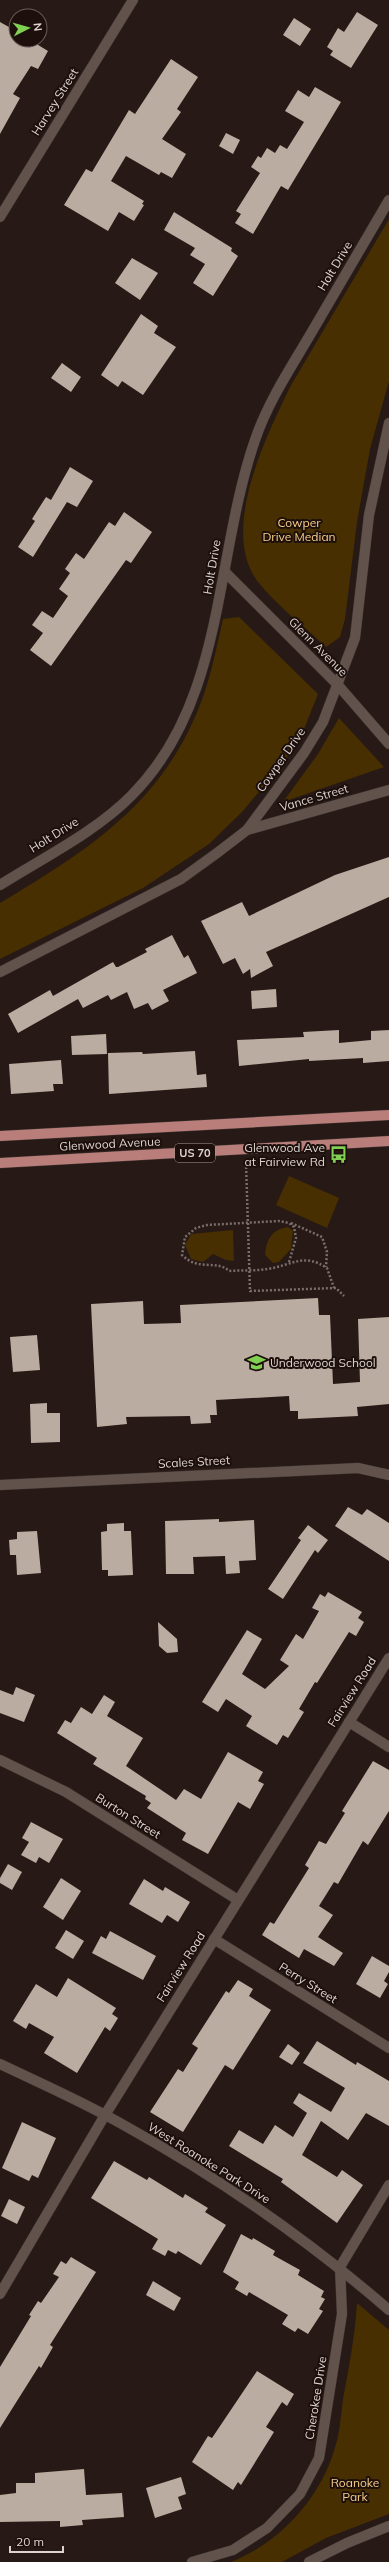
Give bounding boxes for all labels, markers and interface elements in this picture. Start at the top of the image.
north arrow [8,8,48,48]
text: N [31,22,45,32]
street label: Harvey Street [28,65,81,138]
street label: Holt Drive [314,238,355,293]
park label: Cowper Drive Median [262,515,336,544]
street label: Holt Drive [199,538,224,595]
street label: Glenn Avenue [286,614,351,679]
street label: Cowper Drive [253,725,308,795]
street label: Vance Street [278,781,350,814]
street label: Holt Drive [26,814,81,856]
street label: Glenwood Avenue [59,1133,161,1154]
place label: Glenwood Ave at Fairview Rd [244,1140,325,1169]
road number: US 70 [175,1144,215,1162]
bus stop icon: Glenwood Ave at Fairview Rd [328,1145,348,1165]
school or university icon: Underwood School [247,1353,267,1373]
place label: Underwood School [270,1355,376,1370]
street label: Scales Street [158,1452,230,1471]
street label: Fairview Road [324,1654,379,1730]
street label: Burton Street [93,1790,164,1842]
street label: Fairview Road [153,1929,208,2005]
street label: Perry Street [276,1959,340,2006]
street label: West Roanoke Park Drive [145,2119,273,2206]
street label: Cherokee Drive [302,2355,329,2441]
park label: Roanoke Park [331,2475,379,2504]
scale bar [10,2528,63,2554]
text: 20 m [16,2534,44,2549]

